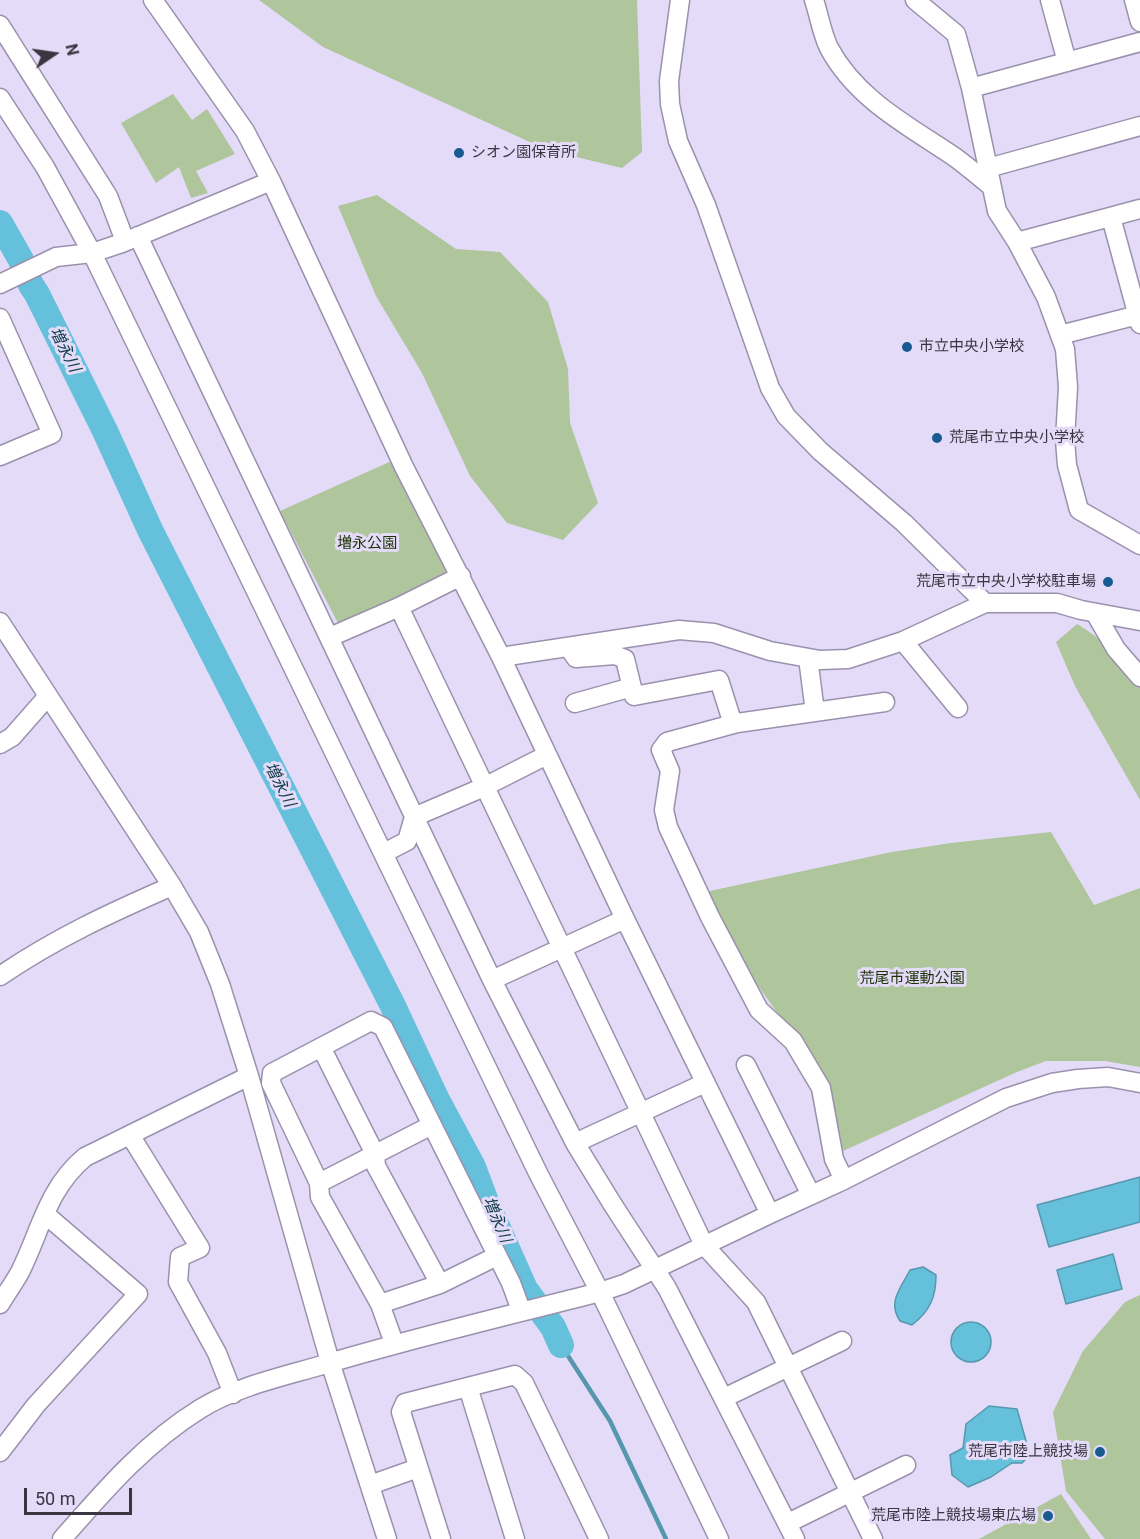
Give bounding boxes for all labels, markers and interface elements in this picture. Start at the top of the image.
north arrow [24,24,84,84]
text: N [61,42,83,57]
place label: シオン園保育所 [471,144,576,162]
marker: シオン園保育所 [452,146,466,160]
water label: 増永川 [45,324,83,376]
place label: 市立中央小学校 [919,338,1024,356]
marker: 市立中央小学校 [900,340,914,354]
place label: 荒尾市立中央小学校 [949,429,1084,447]
marker: 荒尾市立中央小学校 [930,431,944,445]
park label: 増永公園 [337,535,397,553]
place label: 荒尾市立中央小学校駐車場 [916,573,1096,591]
marker: 荒尾市立中央小学校駐車場 [1101,575,1115,589]
water label: 増永川 [260,759,298,811]
park label: 荒尾市運動公園 [860,970,964,988]
water label: 増永川 [478,1194,514,1246]
place label: 荒尾市陸上競技場 [968,1443,1088,1461]
marker: 荒尾市陸上競技場 [1093,1445,1107,1459]
scale bar [27,1476,135,1514]
text: 50 m [35,1488,75,1509]
place label: 荒尾市陸上競技場東広場 [871,1507,1036,1525]
marker: 荒尾市陸上競技場東広場 [1041,1509,1055,1523]

